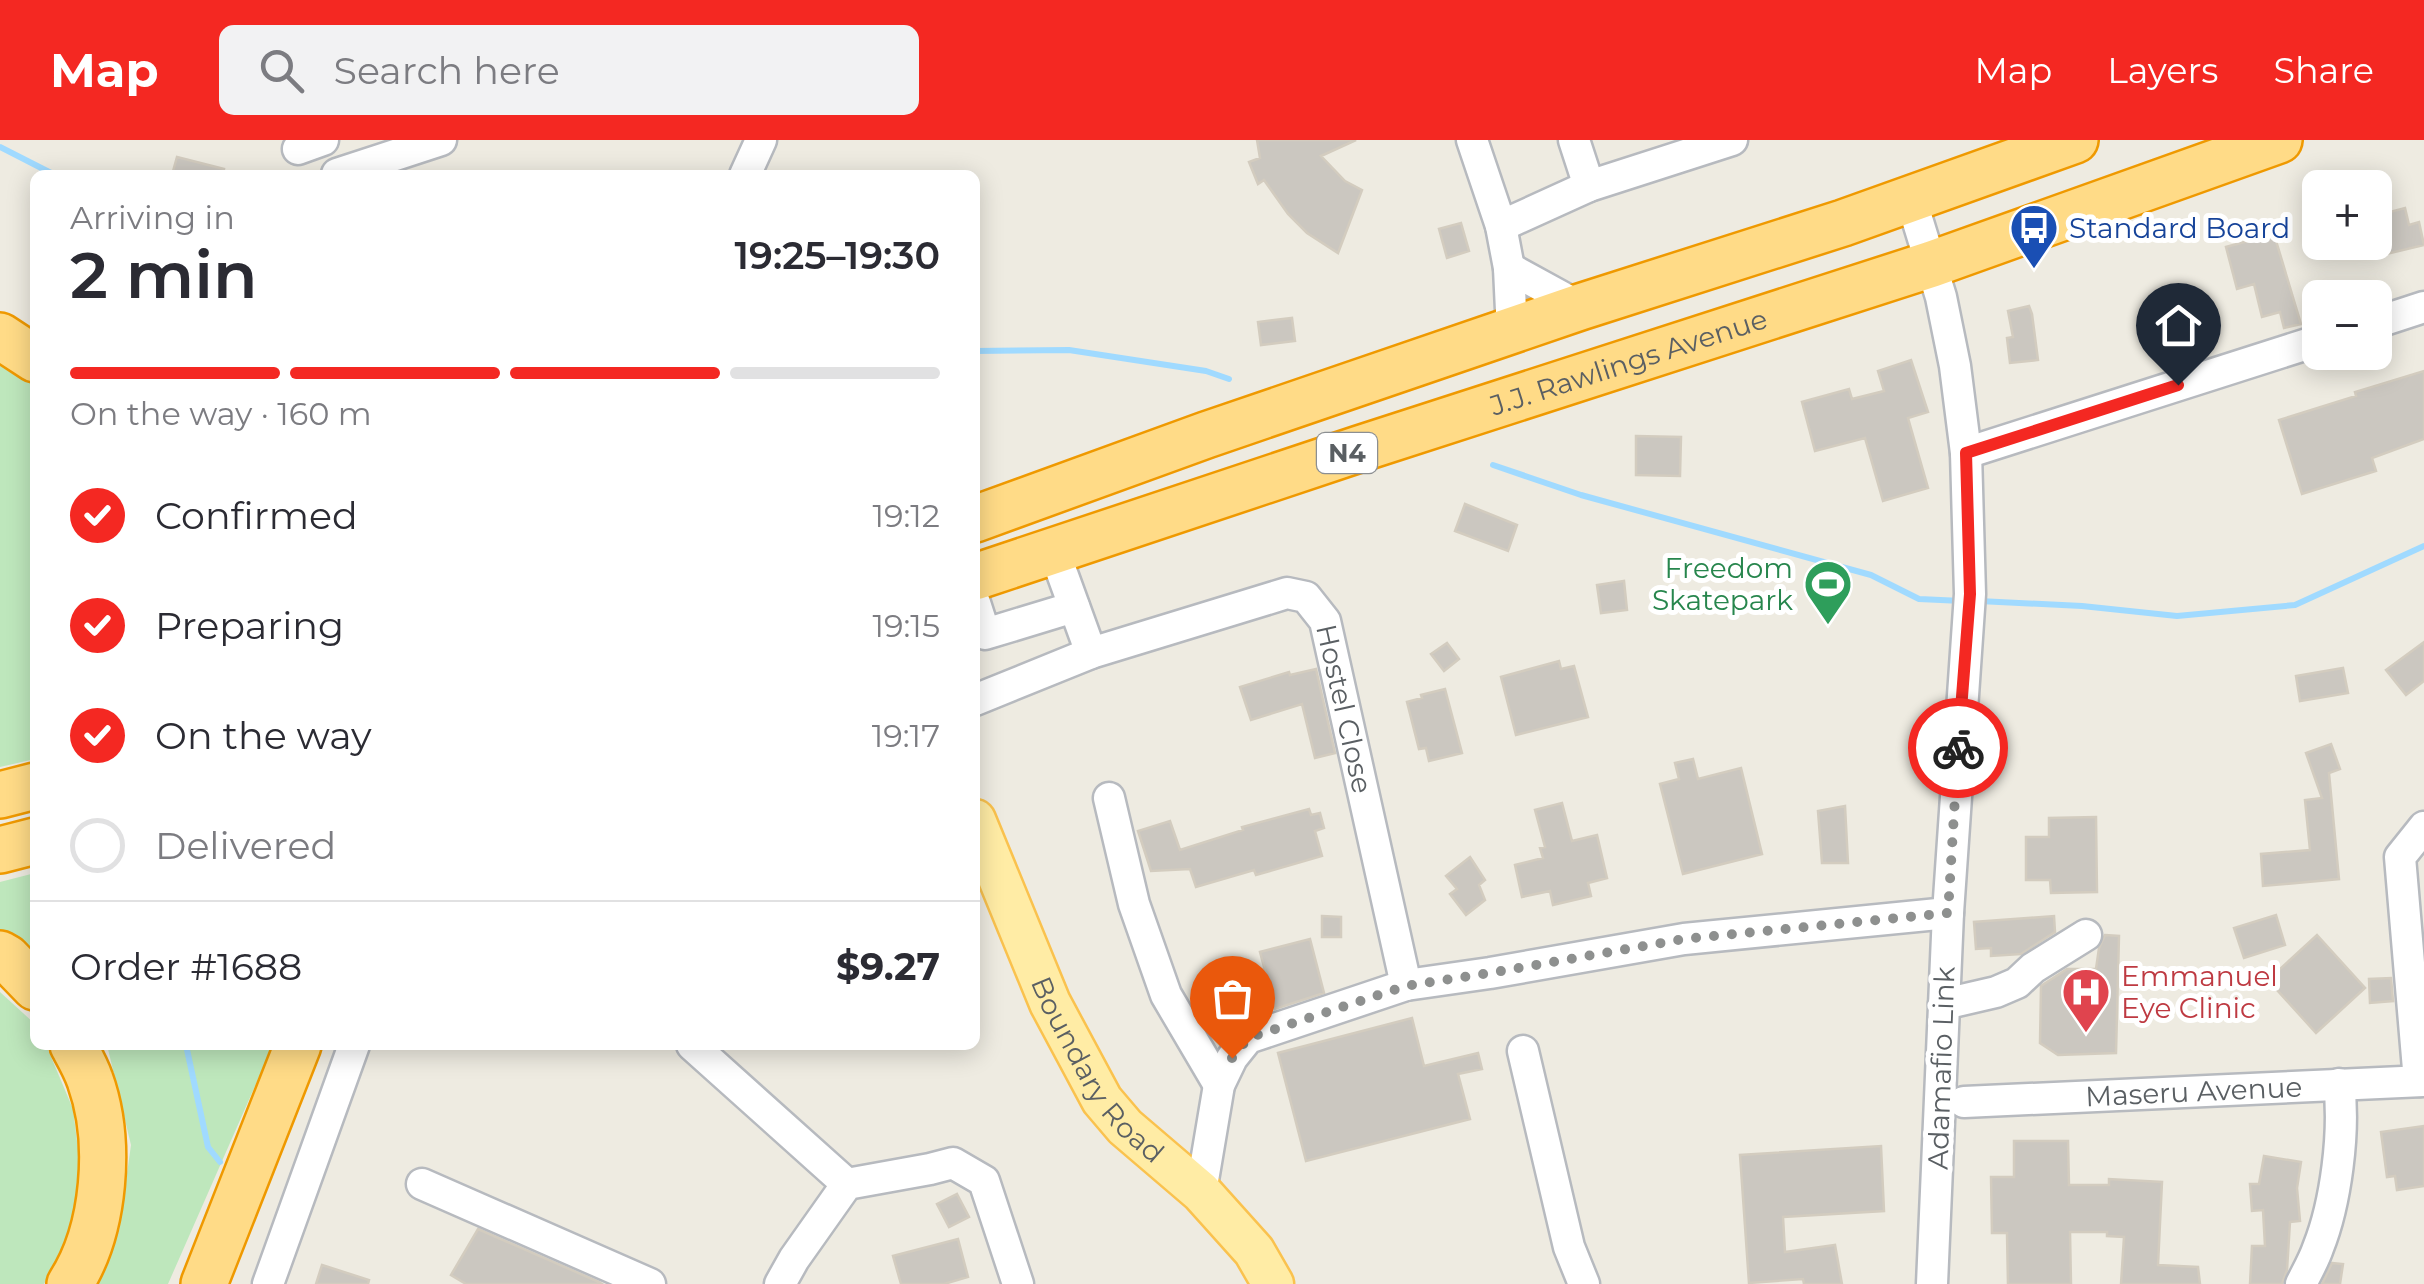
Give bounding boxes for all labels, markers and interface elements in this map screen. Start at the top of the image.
search box [219,25,919,115]
text: Map [50,41,159,99]
icon: search [254,43,309,98]
text: Search here [334,47,560,94]
text: Map [1974,49,2052,92]
text: Layers [2107,49,2218,92]
text: Share [2273,49,2374,92]
map controls [2302,170,2392,370]
button: + [2302,170,2392,260]
text: Arriving in [70,198,235,237]
bus stop icon: Standard Board [2008,202,2060,270]
place label: Standard Board [2069,211,2290,245]
text: 19:25–19:30 [735,232,940,279]
text: 2 min [70,235,258,314]
button: − [2302,280,2392,370]
pin [2136,283,2221,386]
icon: home [2151,298,2206,353]
street label: J.J. Rawlings Avenue [1485,301,1771,423]
text: On the way · 160 m [70,394,372,433]
road number: N4 [1317,433,1377,473]
icon: check [70,488,125,543]
text: Confirmed [155,492,358,539]
text: 19:12 [872,496,940,535]
place label: Freedom Skatepark [1652,551,1793,617]
sports icon: Freedom Skatepark [1802,558,1854,626]
icon: check [70,598,125,653]
text: Preparing [155,602,344,649]
text: 19:15 [873,606,940,645]
street label: Hostel Close [1309,621,1380,796]
courier [1908,698,2008,798]
icon: check [70,708,125,763]
text: On the way [155,712,372,759]
text: 19:17 [872,716,940,755]
icon: bike [1931,721,1986,776]
text: Delivered [155,822,336,869]
text: Order #1688 [70,943,302,990]
text: $9.27 [836,943,940,990]
pin [1190,956,1275,1059]
place label: Emmanuel Eye Clinic [2121,959,2278,1025]
street label: Adamafio Link [1920,966,1962,1170]
hospital icon: Emmanuel Eye Clinic [2060,966,2112,1034]
street label: Boundary Road [1024,971,1171,1170]
icon: bag [1205,971,1260,1026]
street label: Maseru Avenue [2085,1070,2303,1113]

